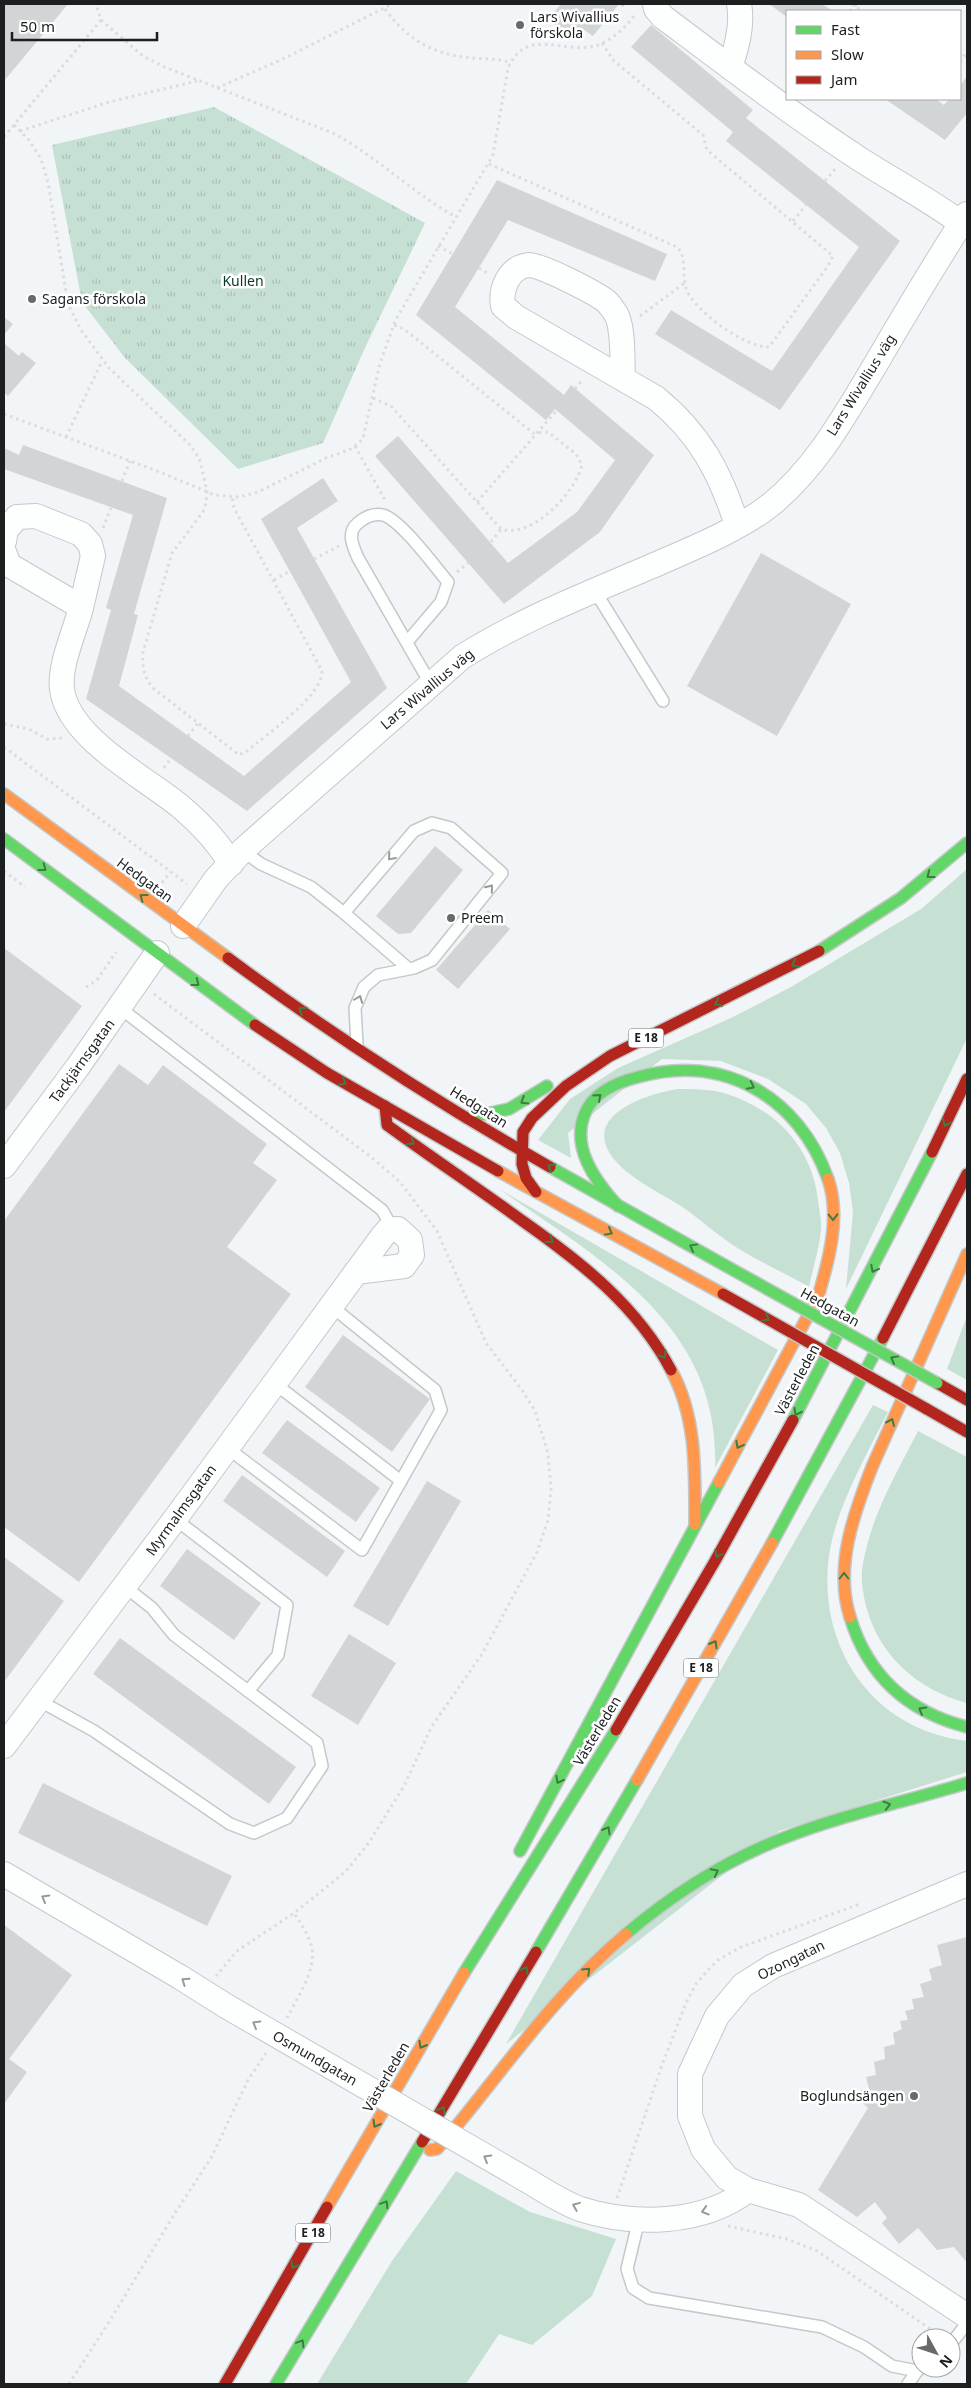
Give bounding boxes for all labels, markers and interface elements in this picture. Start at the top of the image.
place label: Lars Wivallius förskola [530,7,619,42]
scale bar [12,10,158,42]
legend [786,10,961,100]
text: 50 m [20,16,55,36]
marker: Lars Wivallius förskola [514,19,526,31]
text: Fast [831,19,860,39]
text: Slow [831,44,864,64]
text: Jam [829,69,858,89]
park label: Kullen [222,271,264,290]
place label: Sagans förskola [42,289,146,308]
marker: Sagans förskola [26,293,38,305]
street label: Lars Wivallius väg [822,330,899,439]
street label: Lars Wivallius väg [376,644,477,733]
one-way arrow [388,852,397,861]
street label: Hedgatan [113,853,177,906]
one-way arrow [37,862,47,871]
one-way arrow [926,869,936,878]
one-way arrow [484,885,493,894]
one-way arrow [139,894,149,903]
place label: Preem [461,908,504,927]
marker: Preem [445,912,457,924]
one-way arrow [791,958,800,968]
one-way arrow [190,977,199,985]
one-way arrow [353,995,363,1004]
one-way arrow [714,996,723,1006]
one-way arrow [298,1007,307,1017]
street label: Tackjärnsgatan [45,1015,118,1106]
road number: E 18 [628,1028,664,1048]
one-way arrow [338,1075,347,1085]
one-way arrow [746,1080,755,1090]
street label: Hedgatan [447,1081,512,1132]
one-way arrow [592,1094,601,1103]
one-way arrow [521,1095,530,1105]
one-way arrow [942,1118,953,1127]
one-way arrow [405,1136,415,1145]
one-way arrow [548,1164,557,1174]
one-way arrow [828,1213,838,1221]
one-way arrow [604,1226,613,1236]
one-way arrow [544,1234,554,1243]
one-way arrow [689,1244,698,1254]
one-way arrow [870,1263,880,1272]
street label: Hedgatan [797,1283,863,1331]
one-way arrow [760,1312,769,1322]
street label: Västerleden [770,1341,823,1419]
one-way arrow [657,1349,667,1358]
one-way arrow [890,1356,899,1366]
one-way arrow [793,1406,803,1415]
one-way arrow [885,1418,896,1427]
one-way arrow [735,1440,745,1449]
street label: Myrmalmsgatan [141,1460,220,1559]
one-way arrow [714,1548,724,1557]
one-way arrow [839,1572,849,1580]
one-way arrow [708,1640,718,1649]
road number: E 18 [684,1659,718,1678]
street label: Västerleden [568,1692,625,1769]
one-way arrow [918,1707,927,1717]
one-way arrow [555,1775,565,1784]
one-way arrow [882,1800,891,1811]
one-way arrow [600,1827,610,1836]
one-way arrow [710,1868,719,1878]
one-way arrow [41,1894,50,1904]
street label: Ozongatan [754,1935,828,1984]
one-way arrow [518,1967,528,1976]
one-way arrow [581,1968,590,1977]
one-way arrow [182,1978,191,1986]
one-way arrow [252,2020,261,2030]
street label: Osmundgatan [270,2026,361,2089]
street label: Västerleden [358,2038,413,2115]
one-way arrow [418,2039,428,2048]
place label: Boglundsängen [800,2086,904,2105]
marker: Boglundsängen [908,2090,920,2102]
one-way arrow [435,2106,445,2115]
one-way arrow [372,2119,382,2128]
one-way arrow [484,2154,493,2164]
one-way arrow [379,2200,389,2209]
one-way arrow [572,2202,581,2213]
one-way arrow [701,2205,710,2215]
road number: E 18 [296,2224,330,2242]
one-way arrow [291,2259,301,2268]
north arrow [911,2328,961,2378]
one-way arrow [295,2339,305,2348]
text: N [935,2351,957,2372]

